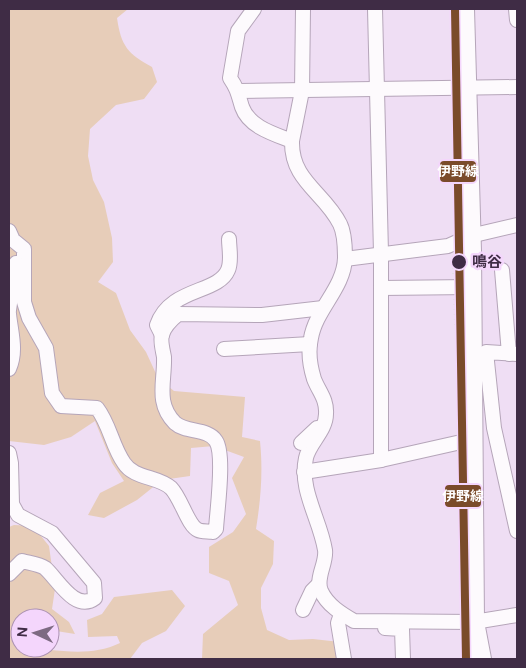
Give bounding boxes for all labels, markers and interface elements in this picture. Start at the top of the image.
line badge: 伊野線 [439,160,477,183]
text: 伊野線 [437,162,479,180]
place label: 鳴谷 [472,252,502,272]
marker: 鳴谷 [450,253,468,271]
line badge: 伊野線 [444,484,482,508]
text: 伊野線 [442,487,484,505]
north arrow [10,608,60,658]
text: N [13,626,31,638]

